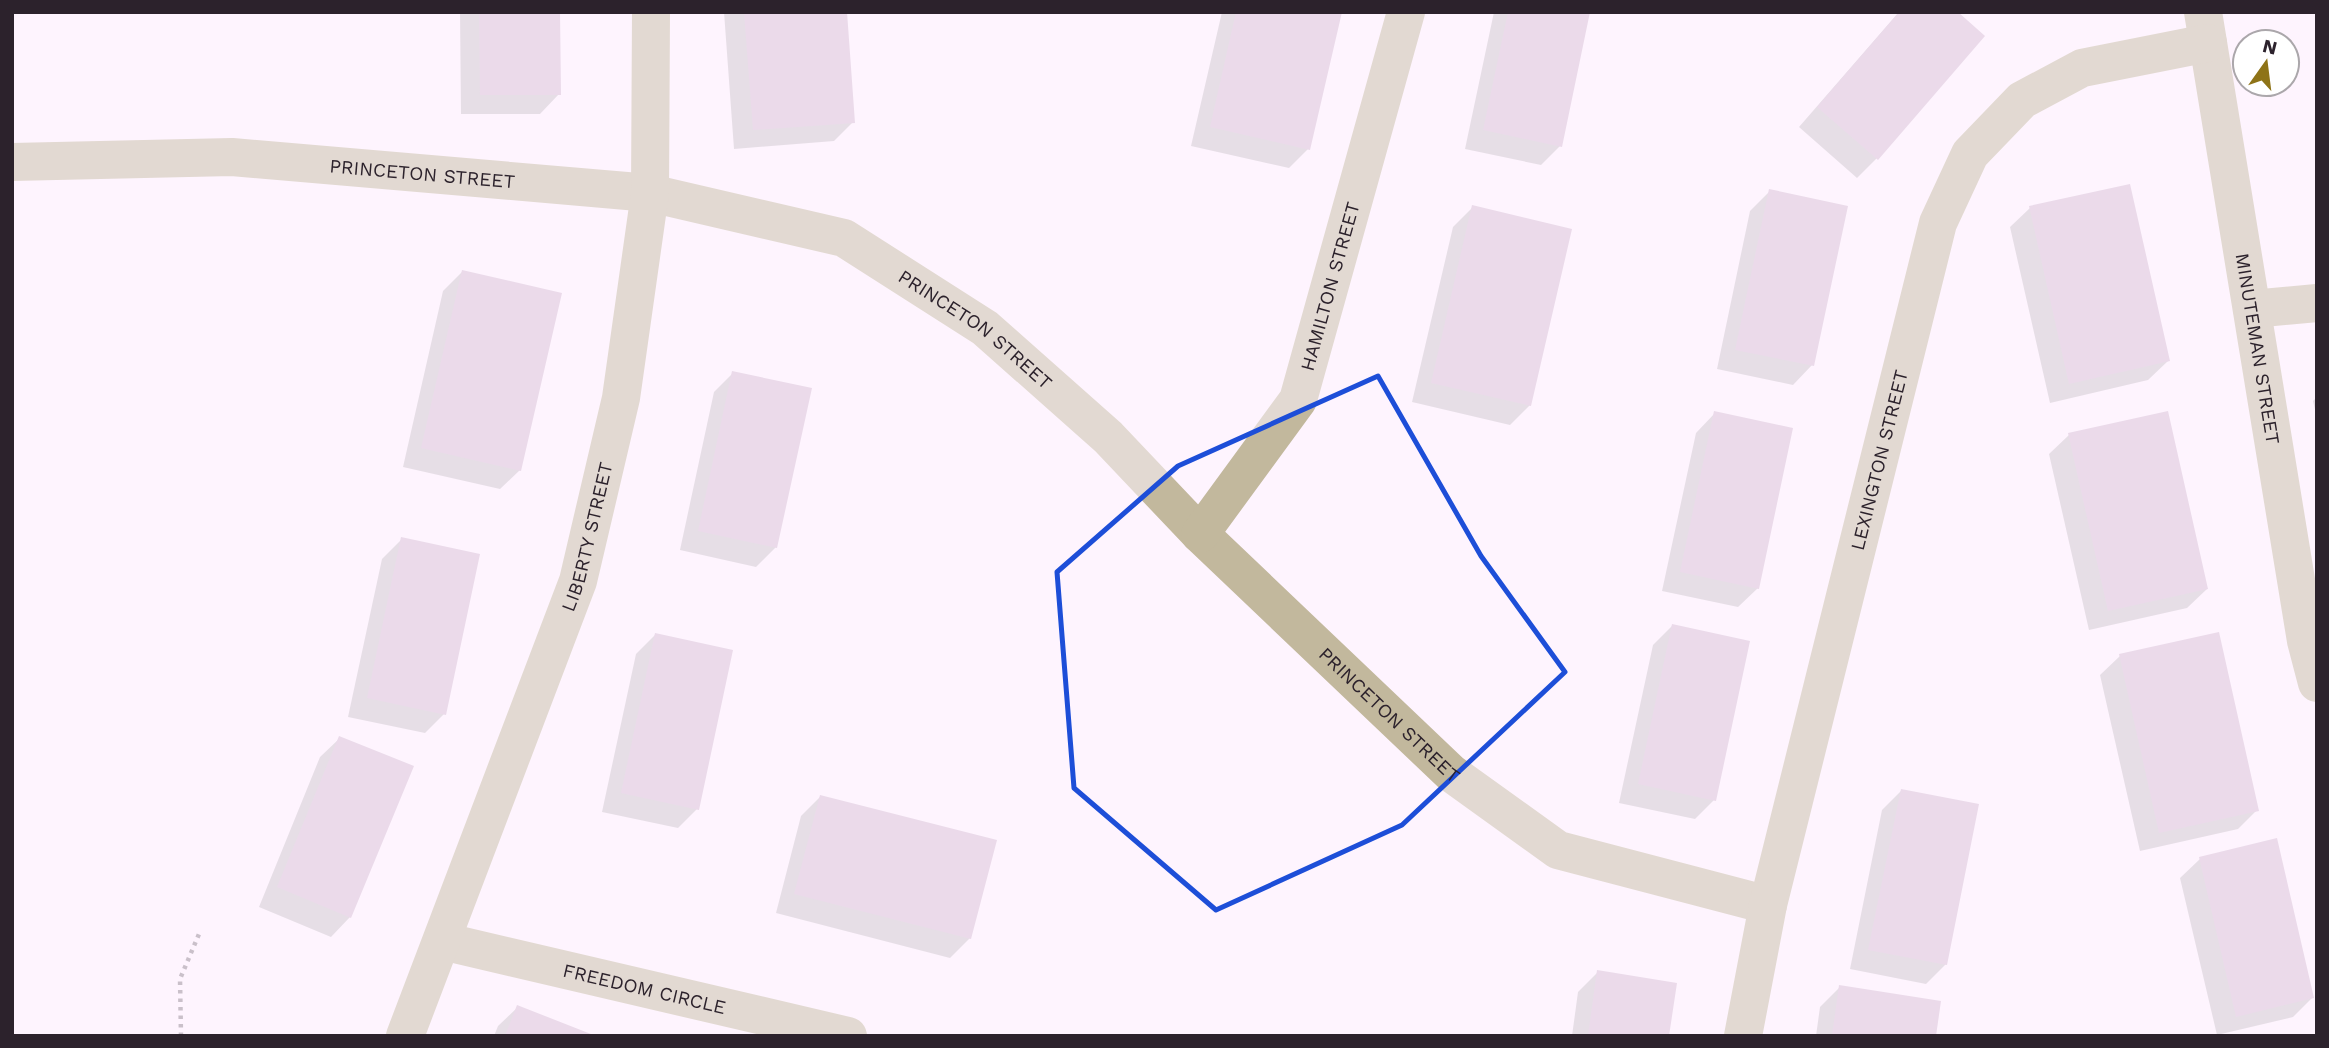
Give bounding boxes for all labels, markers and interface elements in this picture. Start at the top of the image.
north arrow [2231,28,2301,98]
text: N [2260,34,2280,60]
street label: PRINCETON STREET [329,154,516,193]
street label: HAMILTON STREET [1295,199,1364,373]
street label: MINUTEMAN STREET [2231,251,2285,446]
street label: PRINCETON STREET [894,264,1057,394]
street label: LEXINGTON STREET [1845,367,1912,553]
street label: LIBERTY STREET [556,460,617,614]
street label: PRINCETON STREET [1314,642,1465,787]
street label: FREEDOM CIRCLE [561,958,728,1019]

